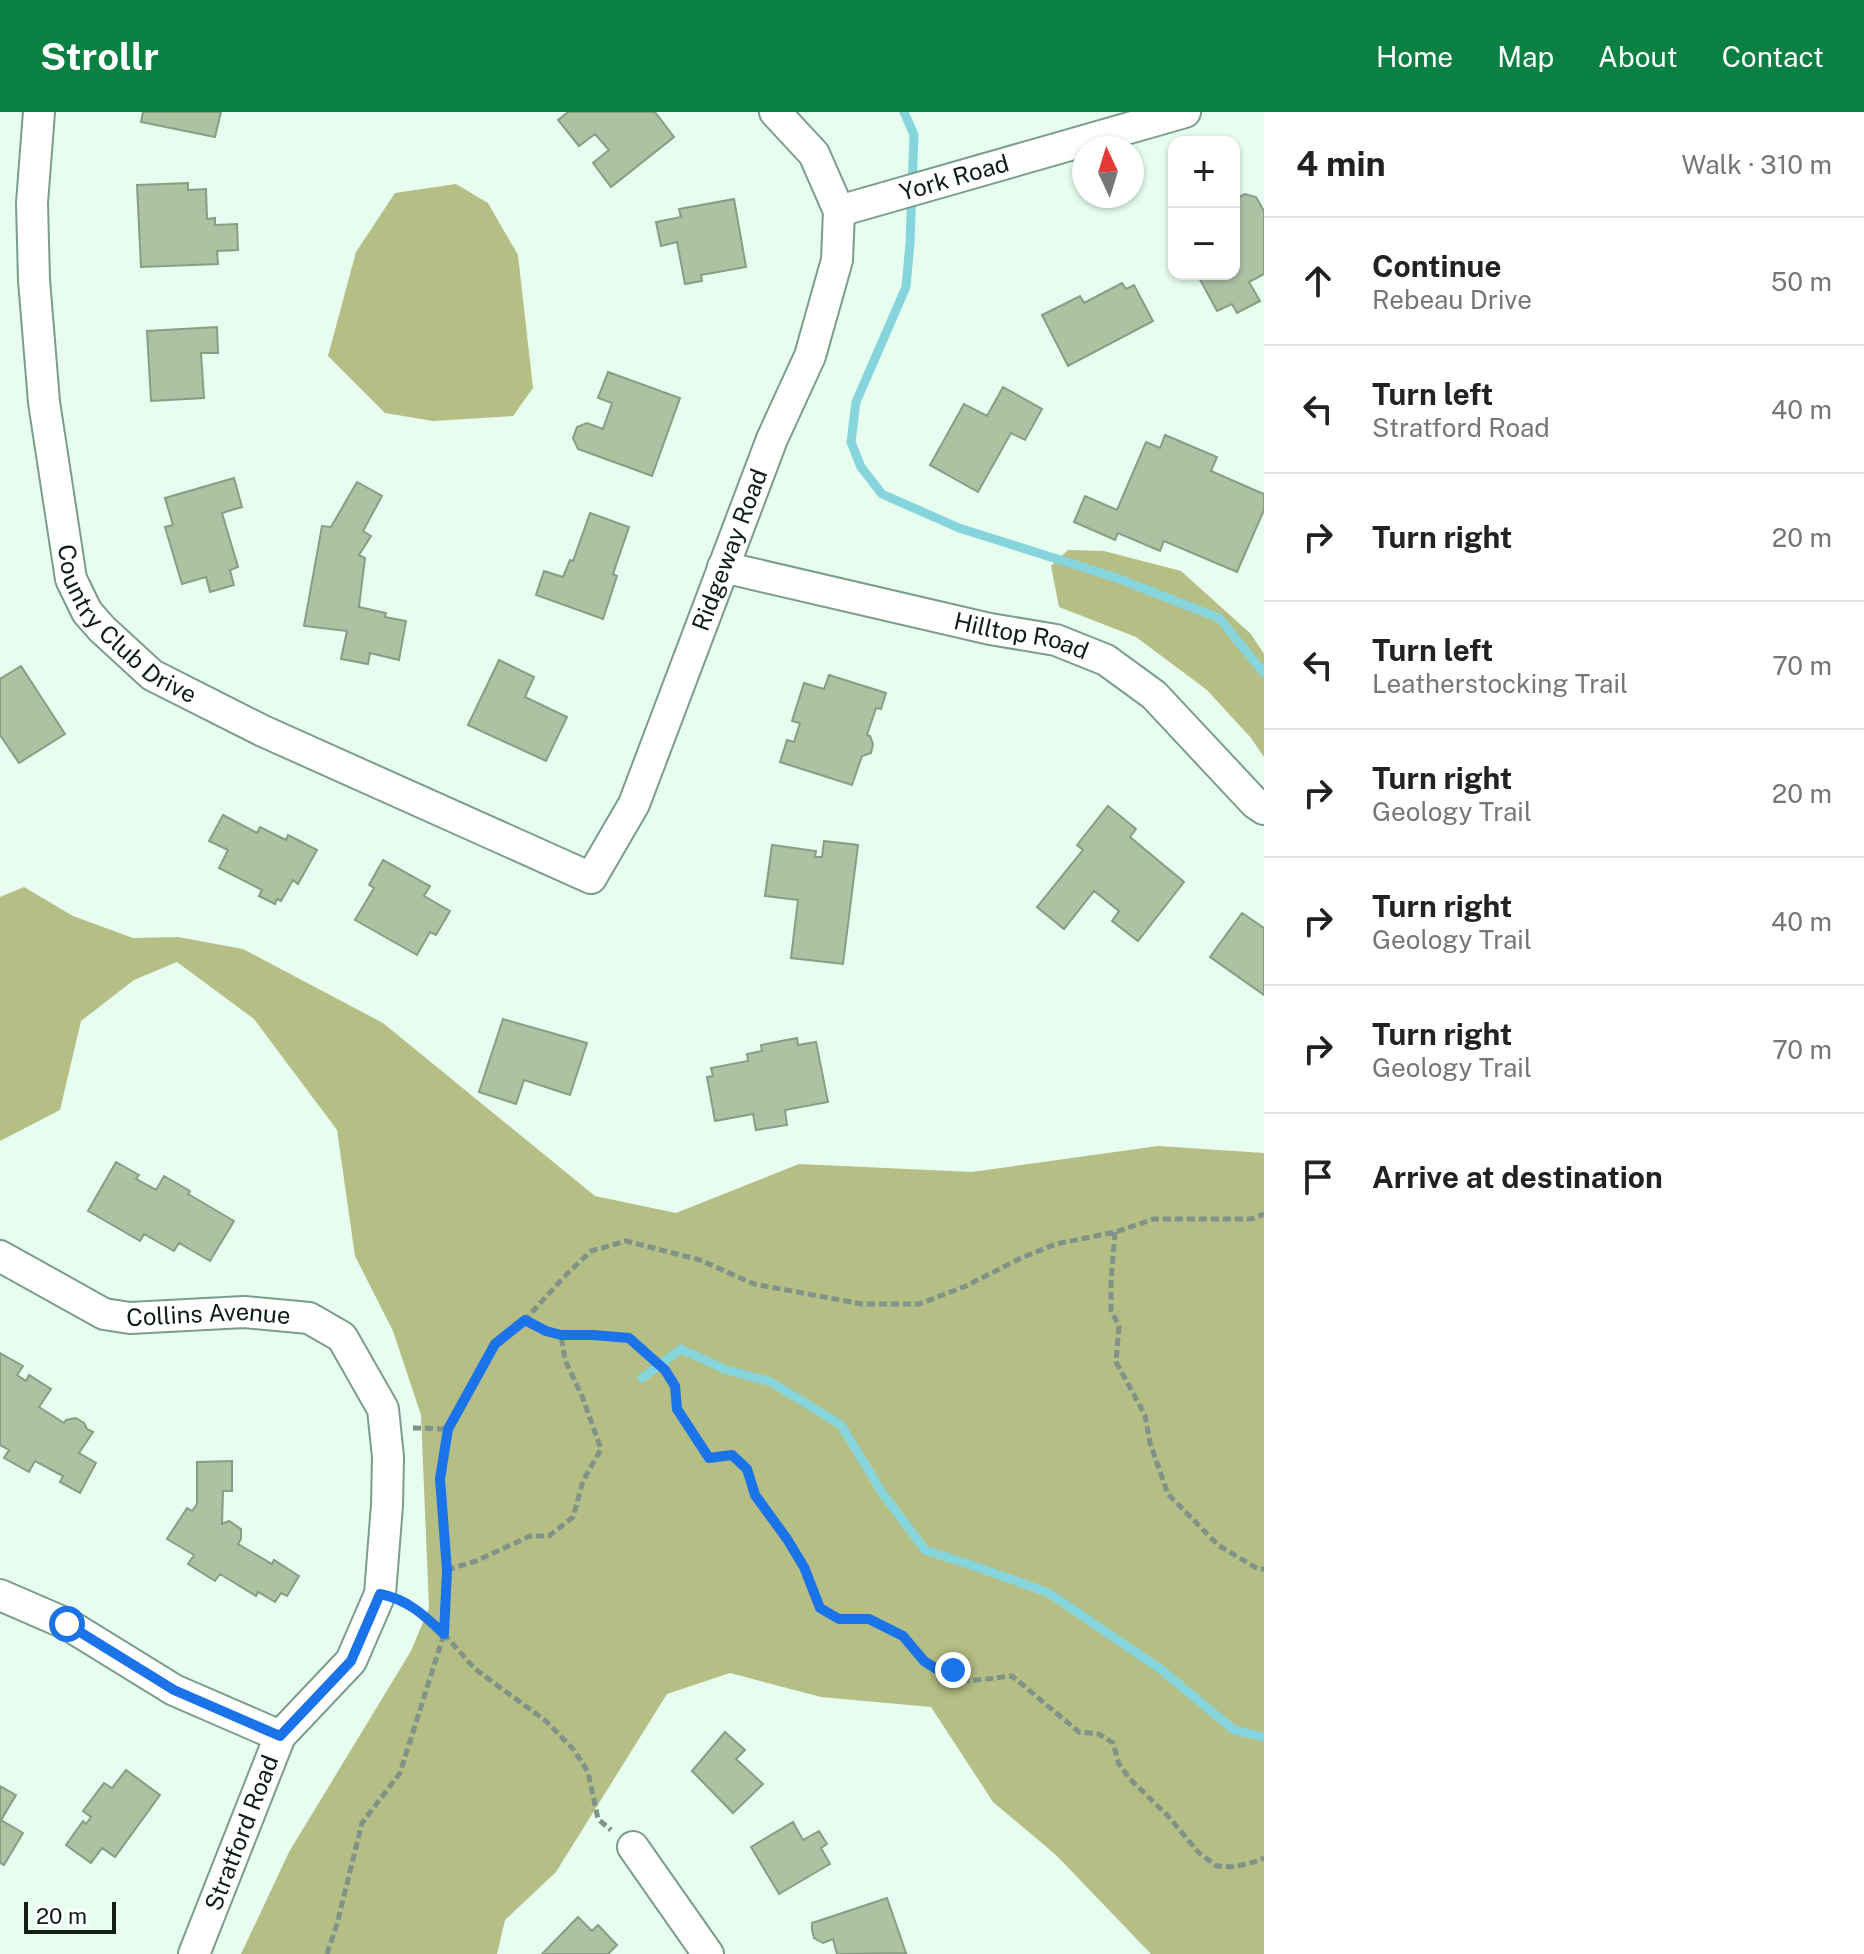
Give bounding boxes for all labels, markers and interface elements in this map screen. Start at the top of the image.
text: Strollr [40,34,159,79]
text: Home [1376,40,1453,73]
text: Map [1497,40,1554,73]
text: About [1598,40,1678,73]
text: Contact [1722,40,1824,73]
north arrow [1072,136,1144,208]
map controls [1168,136,1240,280]
button: + [1168,136,1240,208]
text: 4 min [1296,144,1386,184]
street label: York Road [896,148,1012,206]
text: Walk · 310 m [1682,149,1832,180]
button: − [1168,208,1240,280]
text: Continue [1372,248,1502,284]
icon: ahead [1296,259,1340,303]
text: 50 m [1771,266,1832,297]
text: Rebeau Drive [1372,284,1532,315]
text: Turn left [1372,376,1493,412]
icon: left [1296,387,1340,431]
text: 40 m [1771,394,1832,425]
text: Stratford Road [1372,412,1550,443]
street label: Ridgeway Road [686,465,772,635]
icon: right [1296,515,1340,559]
text: Turn right [1372,519,1512,555]
text: 20 m [1772,522,1832,553]
street label: Country Club Drive [53,542,202,708]
street label: Hilltop Road [951,606,1093,665]
text: Turn left [1372,632,1493,668]
icon: left [1296,643,1340,687]
text: 70 m [1772,650,1832,681]
text: Leatherstocking Trail [1372,668,1628,699]
text: Turn right [1372,760,1512,796]
icon: right [1296,771,1340,815]
text: 20 m [1772,778,1832,809]
text: Geology Trail [1372,796,1532,827]
text: Turn right [1372,888,1512,924]
icon: right [1296,899,1340,943]
text: 40 m [1771,906,1832,937]
text: Geology Trail [1372,924,1532,955]
text: Turn right [1372,1016,1512,1052]
icon: right [1296,1027,1340,1071]
text: 70 m [1772,1034,1832,1065]
text: Geology Trail [1372,1052,1532,1083]
icon: arrive [1296,1155,1340,1199]
text: Arrive at destination [1372,1159,1663,1195]
street label: Collins Avenue [126,1297,292,1331]
route start [49,1606,85,1642]
route end [935,1652,971,1688]
street label: Stratford Road [199,1751,284,1914]
scale bar [24,1898,116,1934]
text: 20 m [36,1903,87,1929]

